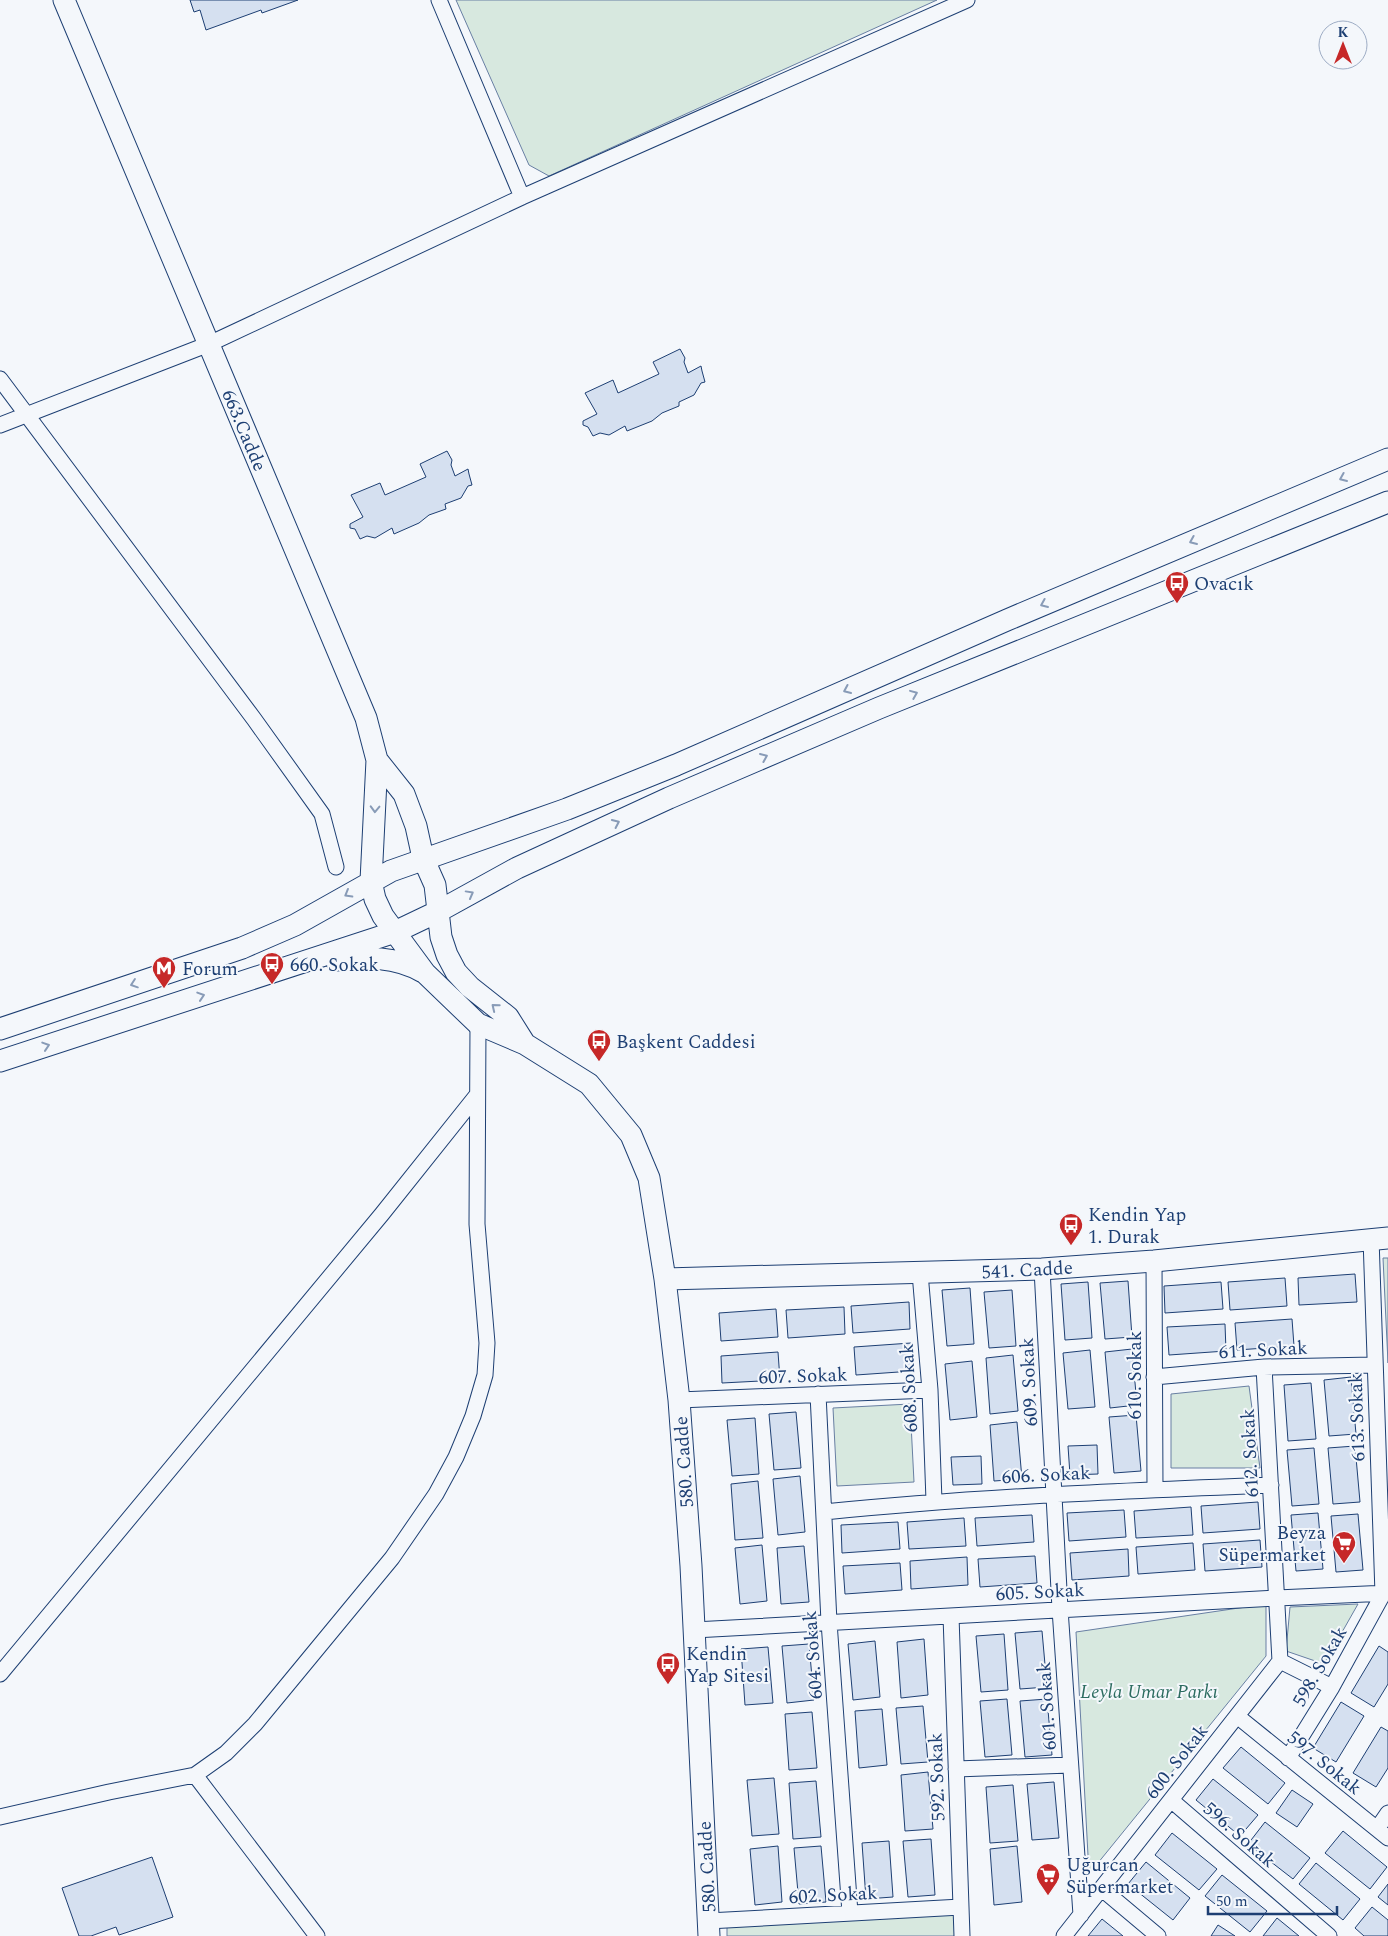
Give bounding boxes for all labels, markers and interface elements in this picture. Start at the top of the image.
north arrow [1318,20,1368,70]
text: K [1338,22,1349,43]
street label: 663.Cadde [213,385,274,476]
one-way arrow [1339,471,1348,482]
one-way arrow [1190,535,1198,545]
bus stop icon: Ovacık [1164,570,1190,604]
place label: Ovacık [1194,570,1254,599]
one-way arrow [1040,598,1049,609]
one-way arrow [843,684,852,695]
one-way arrow [909,689,918,700]
one-way arrow [759,753,768,764]
one-way arrow [369,805,380,813]
one-way arrow [611,818,620,829]
one-way arrow [344,888,353,898]
one-way arrow [465,890,474,900]
bus stop icon: 660. Sokak [259,951,285,985]
place label: 660. Sokak [290,951,379,980]
metro station icon: Forum [151,955,177,989]
place label: Forum [182,955,238,984]
one-way arrow [131,979,139,989]
one-way arrow [196,992,205,1002]
one-way arrow [492,1004,501,1012]
bus stop icon: Başkent Caddesi [586,1028,612,1062]
place label: Başkent Caddesi [616,1028,756,1057]
one-way arrow [42,1041,50,1051]
place label: Kendin Yap 1. Durak [1088,1201,1186,1252]
bus stop icon: Kendin Yap 1. Durak [1058,1212,1084,1246]
street label: 541. Cadde [981,1254,1074,1287]
street label: 610. Sokak [1121,1330,1150,1419]
street label: 611. Sokak [1218,1334,1309,1367]
street label: 609. Sokak [1013,1336,1046,1427]
street label: 608. Sokak [893,1342,926,1433]
street label: 607. Sokak [758,1360,848,1393]
street label: 613. Sokak [1341,1372,1374,1462]
street label: 612. Sokak [1234,1407,1267,1498]
street label: 580. Cadde [667,1415,702,1509]
street label: 606. Sokak [1001,1459,1092,1492]
place label: Beyza Süpermarket [1218,1519,1327,1570]
supermarket icon: Beyza Süpermarket [1331,1530,1357,1564]
street label: 605. Sokak [995,1576,1086,1609]
street label: 604. Sokak [796,1609,831,1700]
street label: 598. Sokak [1286,1621,1355,1712]
place label: Kendin Yap Sitesi [686,1640,769,1691]
bus stop icon: Kendin Yap Sitesi [655,1651,681,1685]
street label: 601. Sokak [1030,1660,1065,1751]
park label: Leyla Umar Parkı [1080,1678,1218,1707]
street label: 600. Sokak [1138,1718,1216,1806]
street label: 597. Sokak [1280,1724,1368,1803]
street label: 592. Sokak [921,1732,954,1822]
street label: 596. Sokak [1196,1795,1282,1875]
street label: 580. Cadde [691,1820,724,1913]
place label: Uğurcan Süpermarket [1066,1851,1174,1902]
supermarket icon: Uğurcan Süpermarket [1035,1862,1061,1896]
street label: 602. Sokak [788,1879,879,1912]
scale bar [1208,1884,1337,1916]
text: 50 m [1216,1890,1248,1913]

